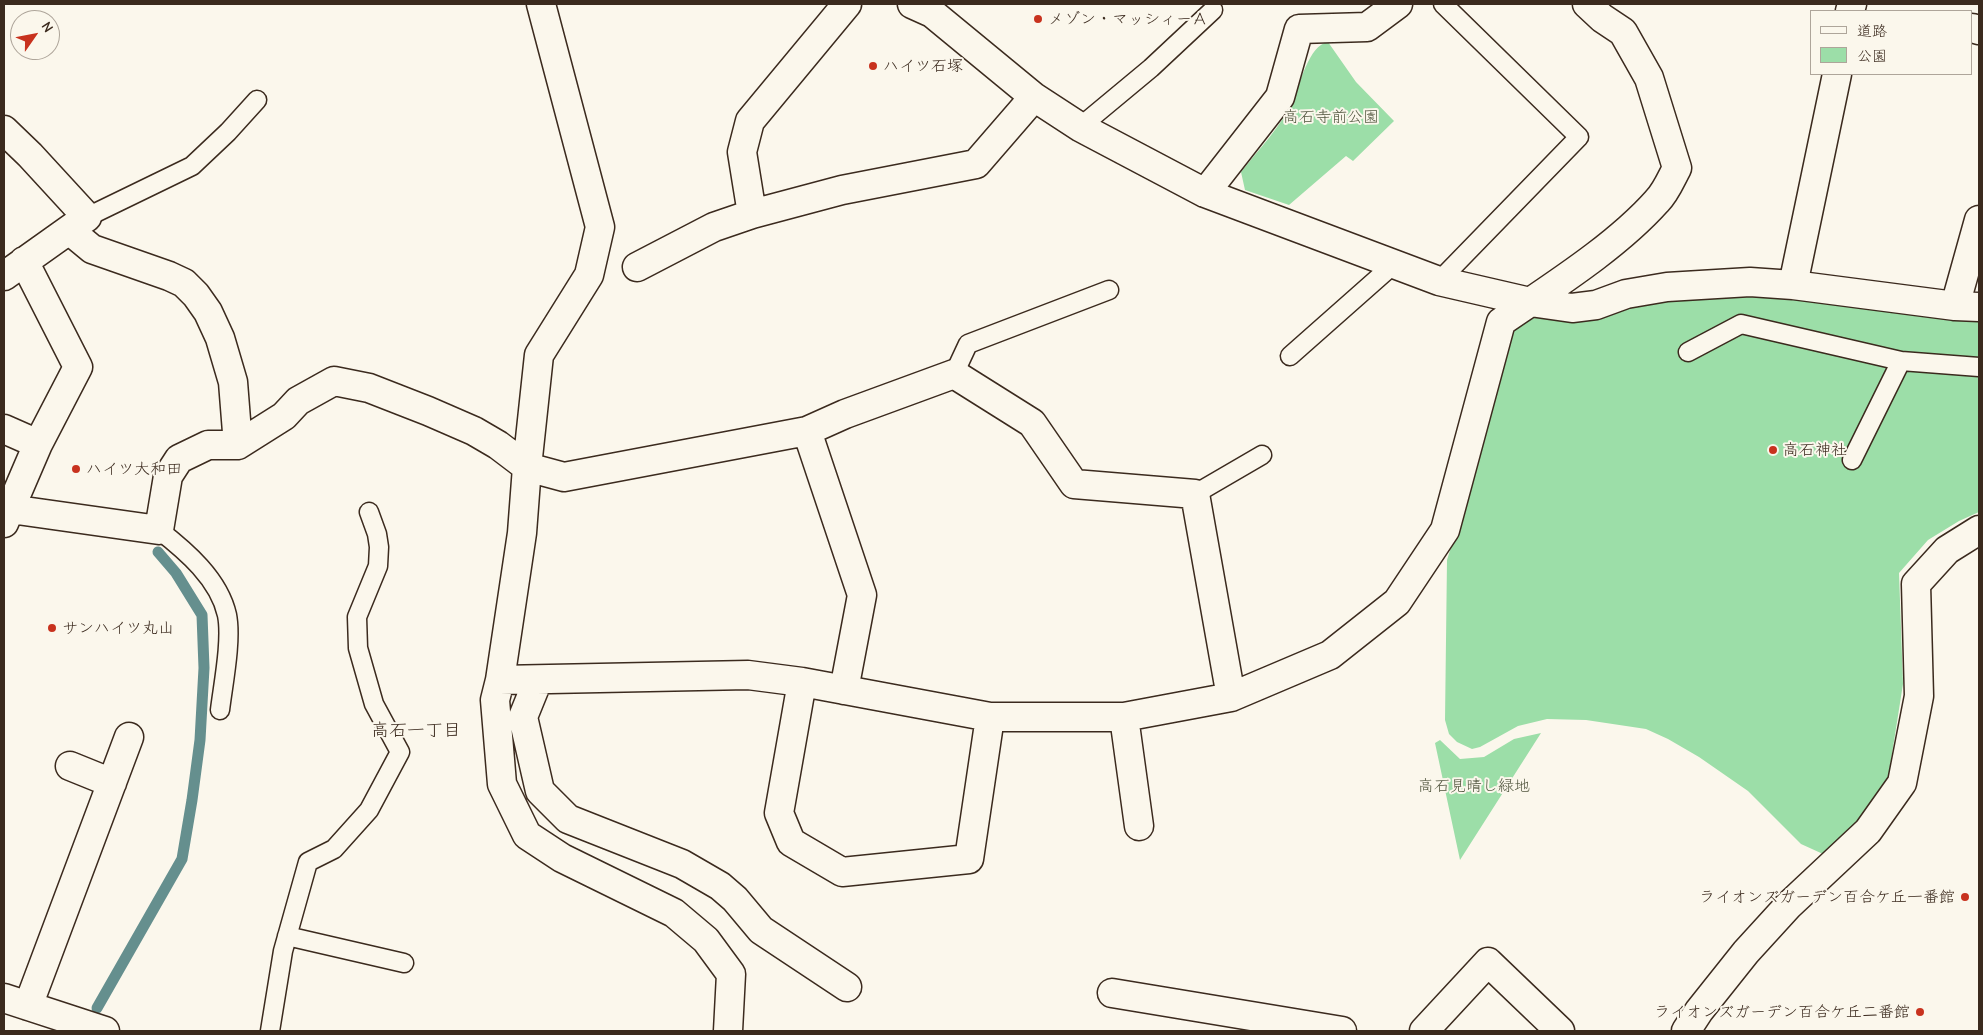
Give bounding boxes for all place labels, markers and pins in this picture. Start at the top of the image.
place label: メゾン・マッシィーＡ [1048,9,1208,29]
marker: メゾン・マッシィーＡ [1032,13,1044,25]
place label: ハイツ石塚 [883,56,963,76]
marker: ハイツ石塚 [867,60,879,72]
place label: 高石神社 [1783,440,1847,460]
marker: 高石神社 [1767,444,1779,456]
place label: ハイツ大和田 [86,459,182,479]
marker: ハイツ大和田 [70,463,82,475]
place label: サンハイツ丸山 [62,618,174,638]
marker: サンハイツ丸山 [46,622,58,634]
place label: ライオンズガーデン百合ケ丘一番館 [1699,887,1955,907]
marker: ライオンズガーデン百合ケ丘一番館 [1959,891,1971,903]
place label: ライオンズガーデン百合ケ丘二番館 [1654,1002,1910,1022]
marker: ライオンズガーデン百合ケ丘二番館 [1914,1006,1926,1018]

